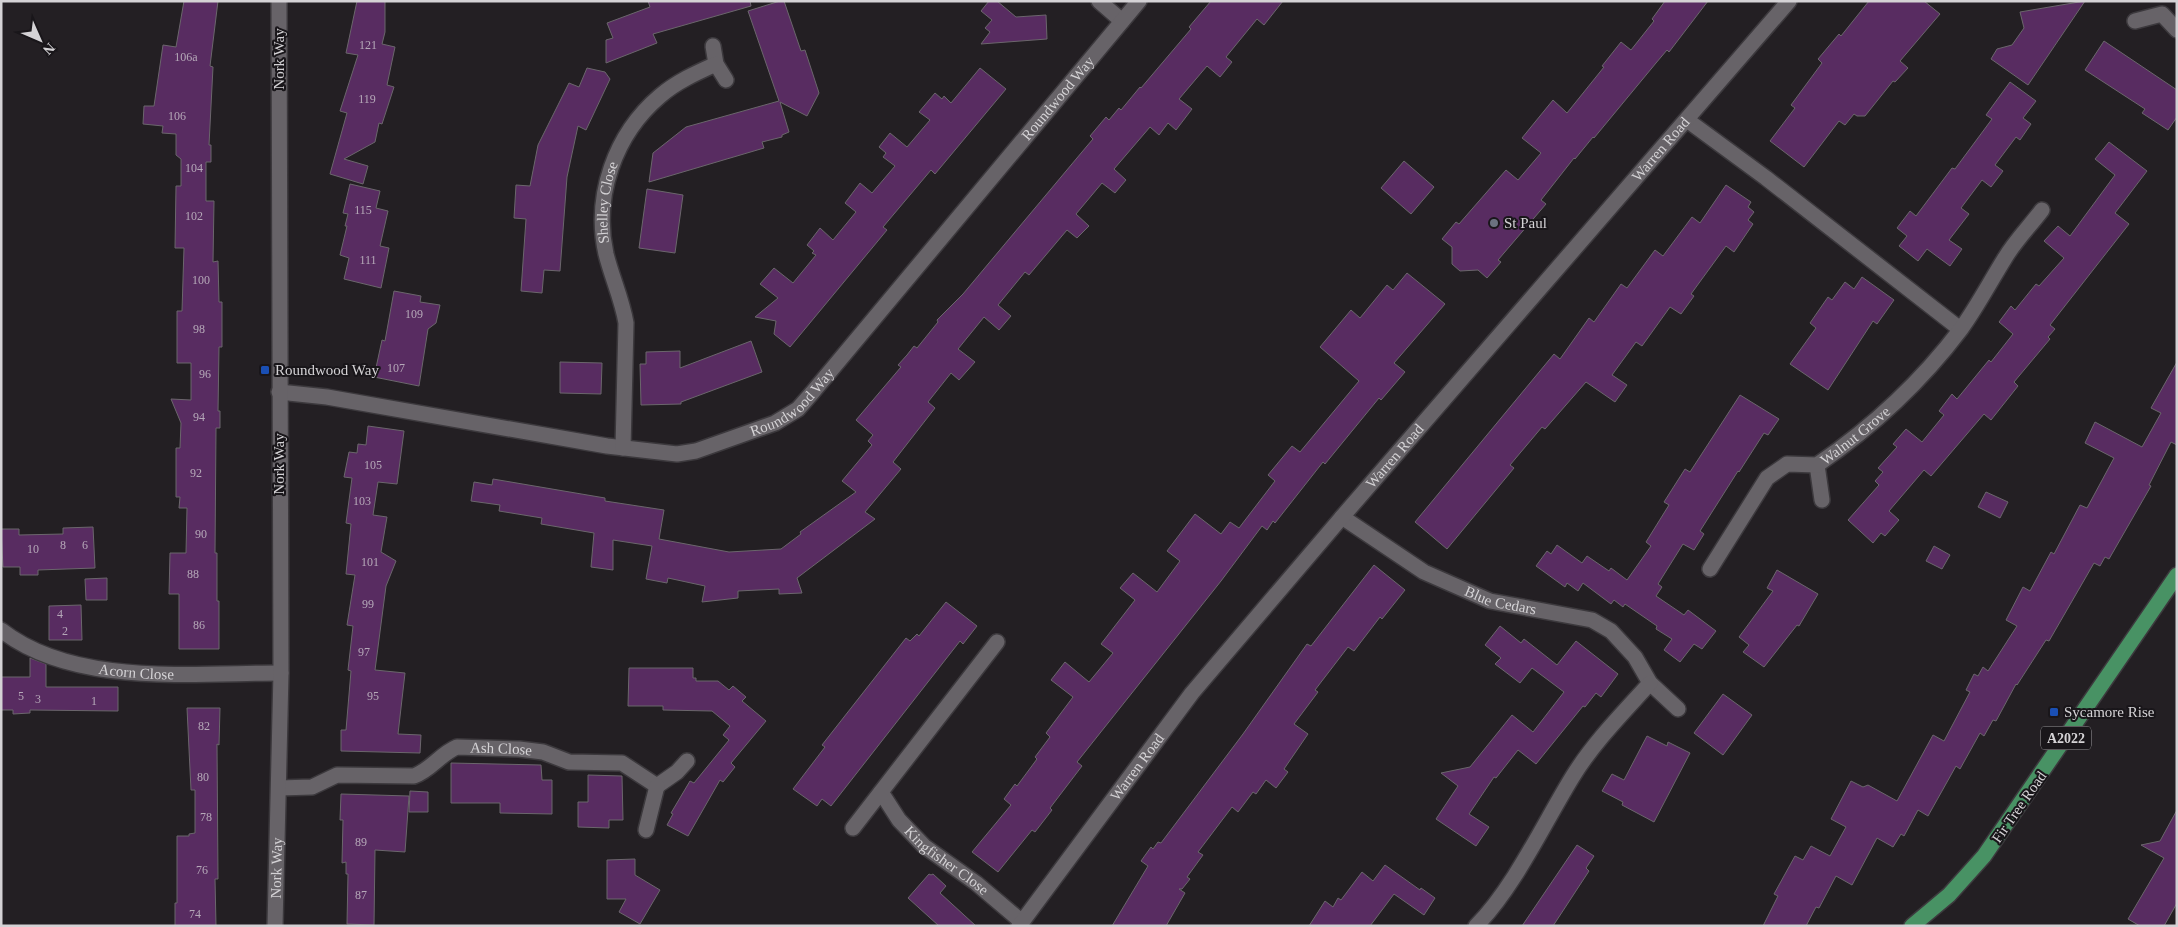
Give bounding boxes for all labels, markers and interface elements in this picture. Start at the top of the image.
north arrow [15,15,65,65]
street label: Nork Way [271,28,287,90]
house number: 121 [359,38,377,52]
text: N [40,40,58,58]
house number: 106a [174,50,198,64]
street label: Roundwood Way [1018,53,1098,143]
house number: 119 [358,92,376,106]
house number: 106 [168,109,186,123]
street label: Warren Road [1629,114,1693,184]
street label: Shelley Close [594,159,621,245]
house number: 104 [185,161,203,175]
house number: 115 [354,203,372,217]
house number: 102 [185,209,203,223]
place label: St Paul [1504,215,1547,231]
marker: St Paul [1488,217,1500,229]
house number: 111 [359,253,377,267]
house number: 100 [192,273,210,287]
house number: 109 [405,307,423,321]
house number: 98 [193,322,205,336]
house number: 107 [387,361,405,375]
place label: Roundwood Way [275,362,379,378]
marker: Roundwood Way [259,364,271,376]
street label: Roundwood Way [748,365,838,439]
house number: 96 [199,367,211,381]
street label: Walnut Grove [1817,403,1893,468]
house number: 94 [193,410,205,424]
street label: Warren Road [1363,421,1427,491]
street label: Nork Way [271,433,287,495]
house number: 105 [364,458,382,472]
house number: 92 [190,466,202,480]
house number: 103 [353,494,371,508]
house number: 90 [195,527,207,541]
house number: 8 [60,538,66,552]
house number: 6 [82,538,88,552]
house number: 10 [27,542,39,556]
house number: 101 [361,555,379,569]
house number: 88 [187,567,199,581]
street label: Blue Cedars [1462,583,1538,618]
house number: 99 [362,597,374,611]
house number: 4 [57,607,63,621]
house number: 86 [193,618,205,632]
house number: 2 [62,624,68,638]
house number: 97 [358,645,370,659]
street label: Acorn Close [98,661,174,682]
house number: 5 [18,689,24,703]
house number: 95 [367,689,379,703]
house number: 3 [35,692,41,706]
house number: 1 [91,694,97,708]
place label: Sycamore Rise [2064,704,2155,720]
marker: Sycamore Rise [2048,706,2060,718]
house number: 82 [198,719,210,733]
road number: A2022 [2041,726,2091,750]
street label: Warren Road [1107,730,1167,804]
street label: Ash Close [470,739,533,759]
street label: Fir Tree Road [1989,768,2050,846]
house number: 80 [197,770,209,784]
house number: 78 [200,810,212,824]
street label: Kingfisher Close [901,823,992,898]
house number: 89 [355,835,367,849]
street label: Nork Way [268,837,285,899]
house number: 76 [196,863,208,877]
house number: 87 [355,888,367,902]
house number: 74 [189,907,201,921]

